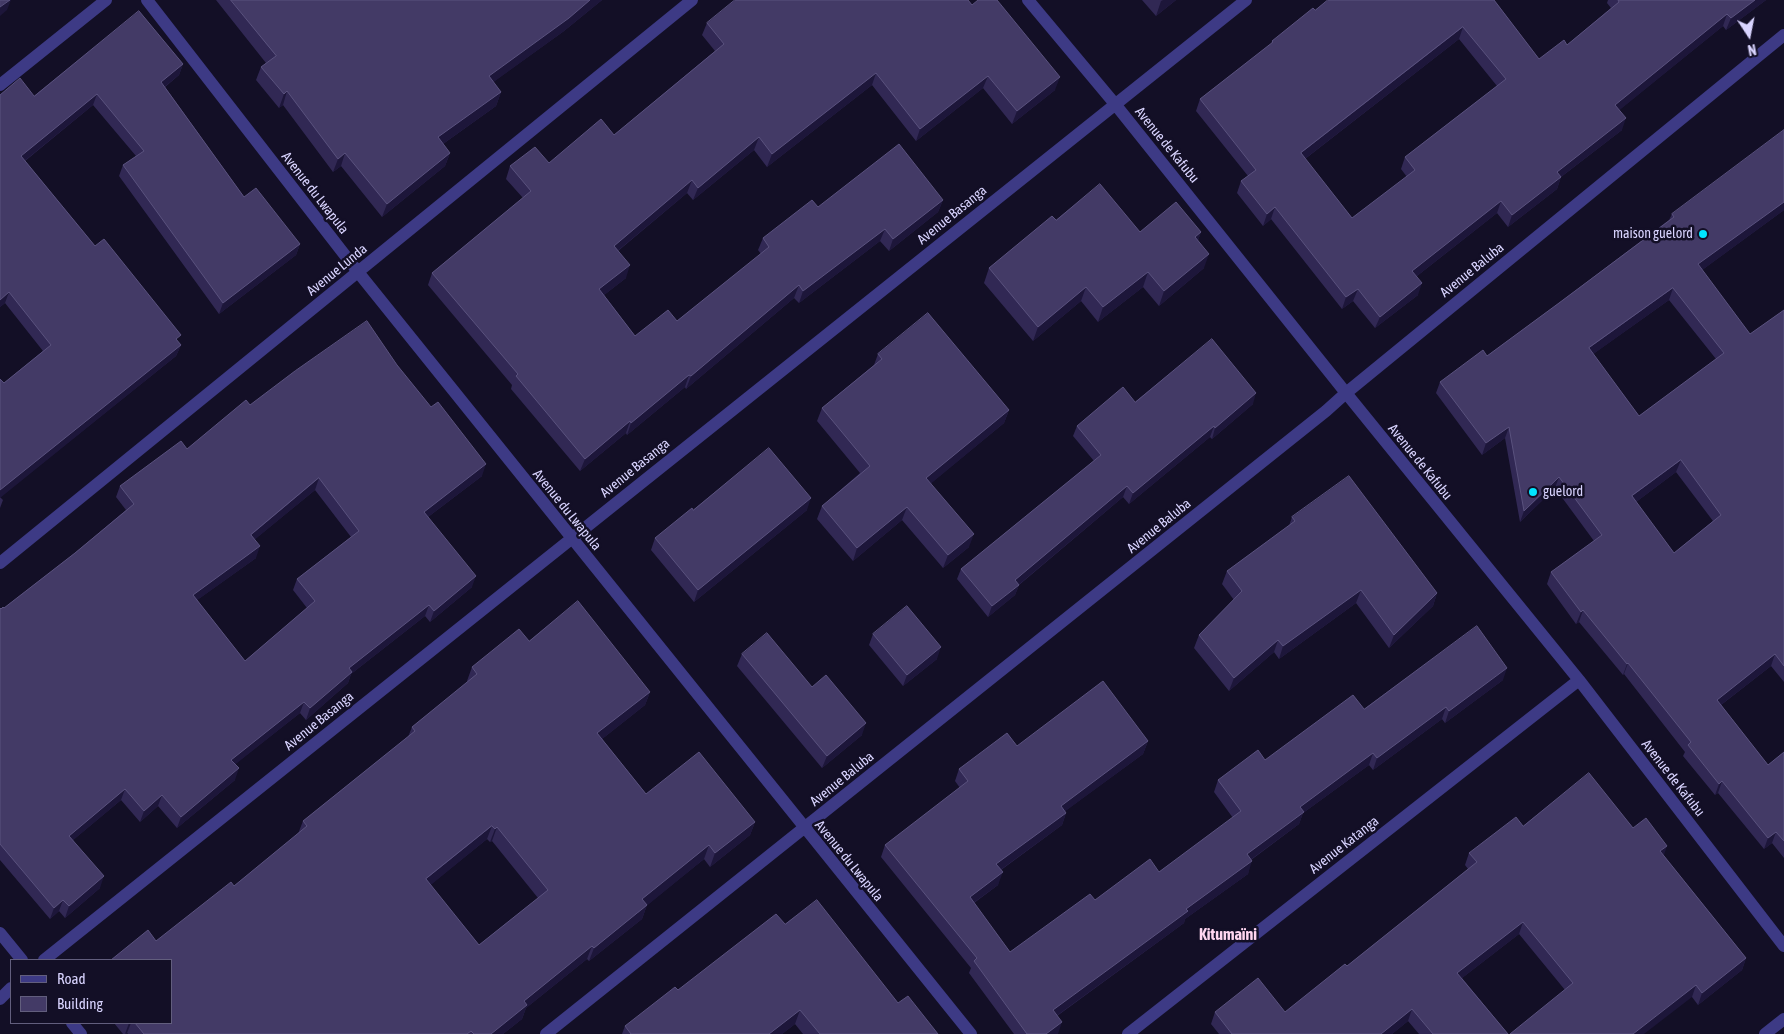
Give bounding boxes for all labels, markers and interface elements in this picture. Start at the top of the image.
north arrow [1724,10,1774,60]
text: N [1746,41,1757,58]
street label: Avenue de Kafubu [1131,104,1203,186]
street label: Avenue du Lwapula [278,149,352,237]
street label: Avenue Basanga [914,182,990,248]
place label: maison guelord [1613,226,1693,242]
marker: maison guelord [1697,228,1709,240]
street label: Avenue Baluba [1437,239,1507,301]
street label: Avenue Lunda [303,241,371,299]
street label: Avenue de Kafubu [1384,421,1456,503]
street label: Avenue Basanga [597,435,673,501]
street label: Avenue du Lwapula [529,466,605,554]
place label: guelord [1543,484,1583,500]
marker: guelord [1527,486,1539,498]
street label: Avenue Baluba [1124,495,1194,557]
street label: Avenue Basanga [281,688,357,754]
street label: Avenue de Kafubu [1638,736,1708,820]
street label: Avenue Baluba [807,748,877,810]
street label: Avenue Katanga [1306,813,1382,877]
street label: Avenue du Lwapula [811,817,887,905]
district label: Kitumaïni [1199,925,1257,945]
legend [10,959,172,1024]
text: Road [57,970,86,987]
text: Building [57,995,103,1012]

